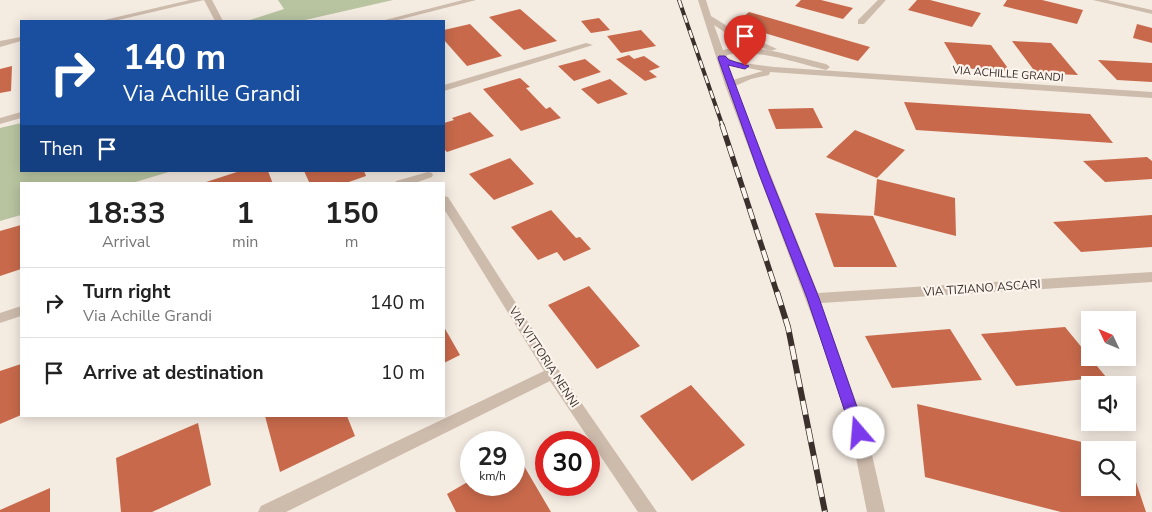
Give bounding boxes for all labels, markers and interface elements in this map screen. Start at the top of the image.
pin [724,15,766,66]
icon: arrive [731,22,759,50]
text: 140 m [123,34,226,81]
icon: right [40,40,105,105]
street label: VIA ACHILLE GRANDI [951,63,1064,85]
text: Via Achille Grandi [123,79,300,109]
icon: arrive [93,135,121,163]
text: Then [40,136,83,162]
text: 18:33 [86,193,166,234]
text: 1 [236,193,254,234]
text: 150 [325,193,379,234]
text: Arrival [102,231,150,253]
text: min [232,231,258,253]
text: m [345,231,359,253]
street label: VIA TIZIANO ASCARI [922,276,1041,300]
text: Turn right [83,279,170,305]
icon: right [40,289,68,317]
text: 140 m [370,290,425,316]
street label: VIA VITTORIA NENNI [505,303,583,411]
text: Via Achille Grandi [83,305,212,327]
north arrow [1081,311,1136,366]
map controls [1081,311,1136,496]
icon: arrive [40,359,68,387]
text: Arrive at destination [83,360,264,386]
text: 10 m [381,360,425,386]
button: sound [1081,376,1136,431]
position arrow [832,406,884,458]
speed limit sign: 30 [535,431,600,496]
text: 29 [477,440,508,474]
button: search [1081,441,1136,496]
text: km/h [479,468,506,484]

